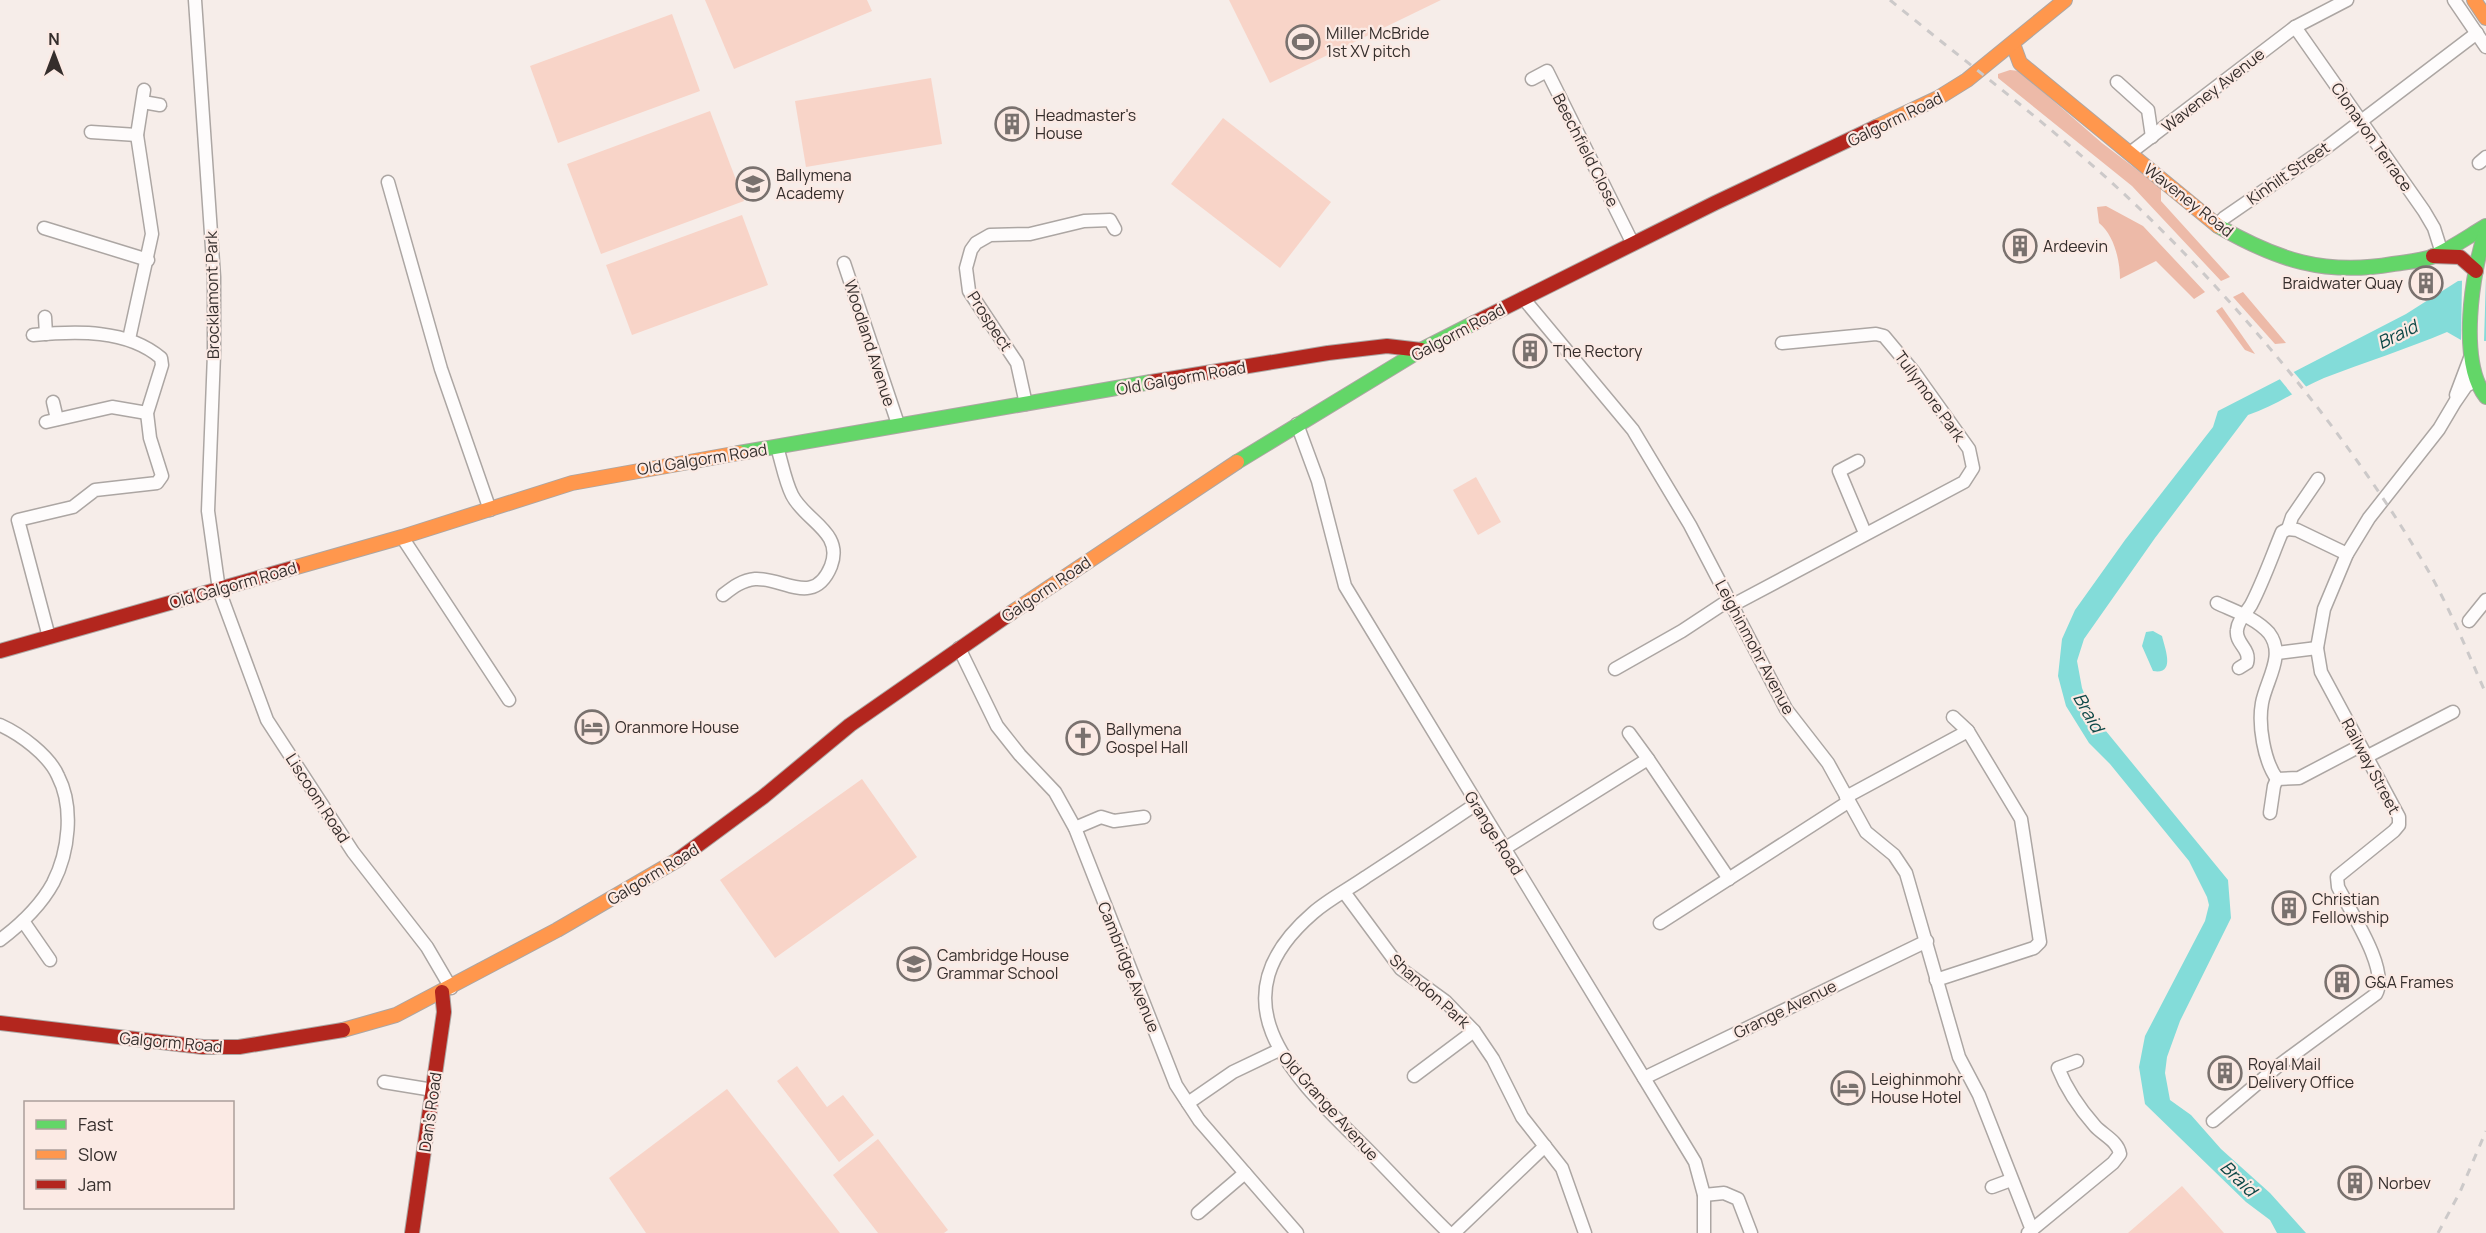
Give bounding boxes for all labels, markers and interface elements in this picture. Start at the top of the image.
place label: Miller McBride 1st XV pitch [1326,22,1429,62]
north arrow [24,24,84,84]
sports icon: Miller McBride 1st XV pitch [1285,24,1321,60]
text: N [48,28,60,50]
street label: Waveney Avenue [2157,43,2269,137]
street label: Clonavon Terrace [2326,78,2418,196]
street label: Galgorm Road [1844,86,1946,152]
street label: Beechfield Close [1548,89,1624,211]
place label: Headmaster's House [1035,104,1136,144]
building icon: Headmaster's House [994,106,1030,142]
street label: Kinhilt Street [2242,136,2334,210]
street label: Waveney Road [2140,158,2238,242]
place label: Ballymena Academy [776,164,852,204]
school or university icon: Ballymena Academy [735,166,771,202]
building icon: Ardeevin [2002,228,2038,264]
street label: Brocklamont Park [200,230,224,359]
place label: Ardeevin [2043,235,2108,257]
building icon: Braidwater Quay [2408,265,2444,301]
place label: Braidwater Quay [2283,272,2404,294]
street label: Woodland Avenue [839,277,901,409]
street label: Prospect [962,287,1018,355]
street label: Galgorm Road [1407,298,1509,366]
water label: Braid [2373,313,2423,354]
building icon: The Rectory [1512,333,1548,369]
place label: The Rectory [1553,340,1643,362]
street label: Tullymore Park [1890,346,1971,447]
street label: Old Galgorm Road [1114,356,1248,400]
street label: Old Galgorm Road [635,438,769,480]
street label: Galgorm Road [997,551,1095,627]
street label: Old Galgorm Road [167,556,299,614]
street label: Leighinmohr Avenue [1710,576,1800,718]
water label: Braid [2068,688,2111,738]
hotel icon: Oranmore House [574,709,610,745]
street label: Railway Street [2337,714,2405,818]
place label: Oranmore House [615,716,739,738]
place label: Ballymena Gospel Hall [1106,718,1188,758]
church icon: Ballymena Gospel Hall [1065,720,1101,756]
street label: Liscoom Road [281,749,355,847]
street label: Grange Road [1459,787,1529,879]
street label: Galgorm Road [603,838,703,910]
place label: Christian Fellowship [2312,888,2389,928]
building icon: Christian Fellowship [2271,890,2307,926]
street label: Cambridge Avenue [1093,898,1165,1036]
place label: Cambridge House Grammar School [937,944,1069,984]
school or university icon: Cambridge House Grammar School [896,946,932,982]
street label: Shandon Park [1385,949,1476,1034]
building icon: G&A Frames [2324,964,2360,1000]
place label: G&A Frames [2365,971,2454,993]
street label: Grange Avenue [1730,975,1840,1043]
street label: Galgorm Road [119,1027,223,1057]
street label: Old Grange Avenue [1274,1047,1384,1165]
place label: Royal Mail Delivery Office [2248,1053,2354,1093]
building icon: Royal Mail Delivery Office [2207,1055,2243,1091]
place label: Leighinmohr House Hotel [1871,1068,1963,1108]
hotel icon: Leighinmohr House Hotel [1830,1070,1866,1106]
street label: Dan's Road [414,1071,446,1153]
legend [24,1101,234,1209]
text: Fast [78,1112,113,1136]
text: Slow [78,1142,118,1166]
water label: Braid [2216,1155,2264,1203]
building icon: Norbev [2337,1165,2373,1201]
text: Jam [78,1172,112,1196]
place label: Norbev [2378,1172,2431,1194]

